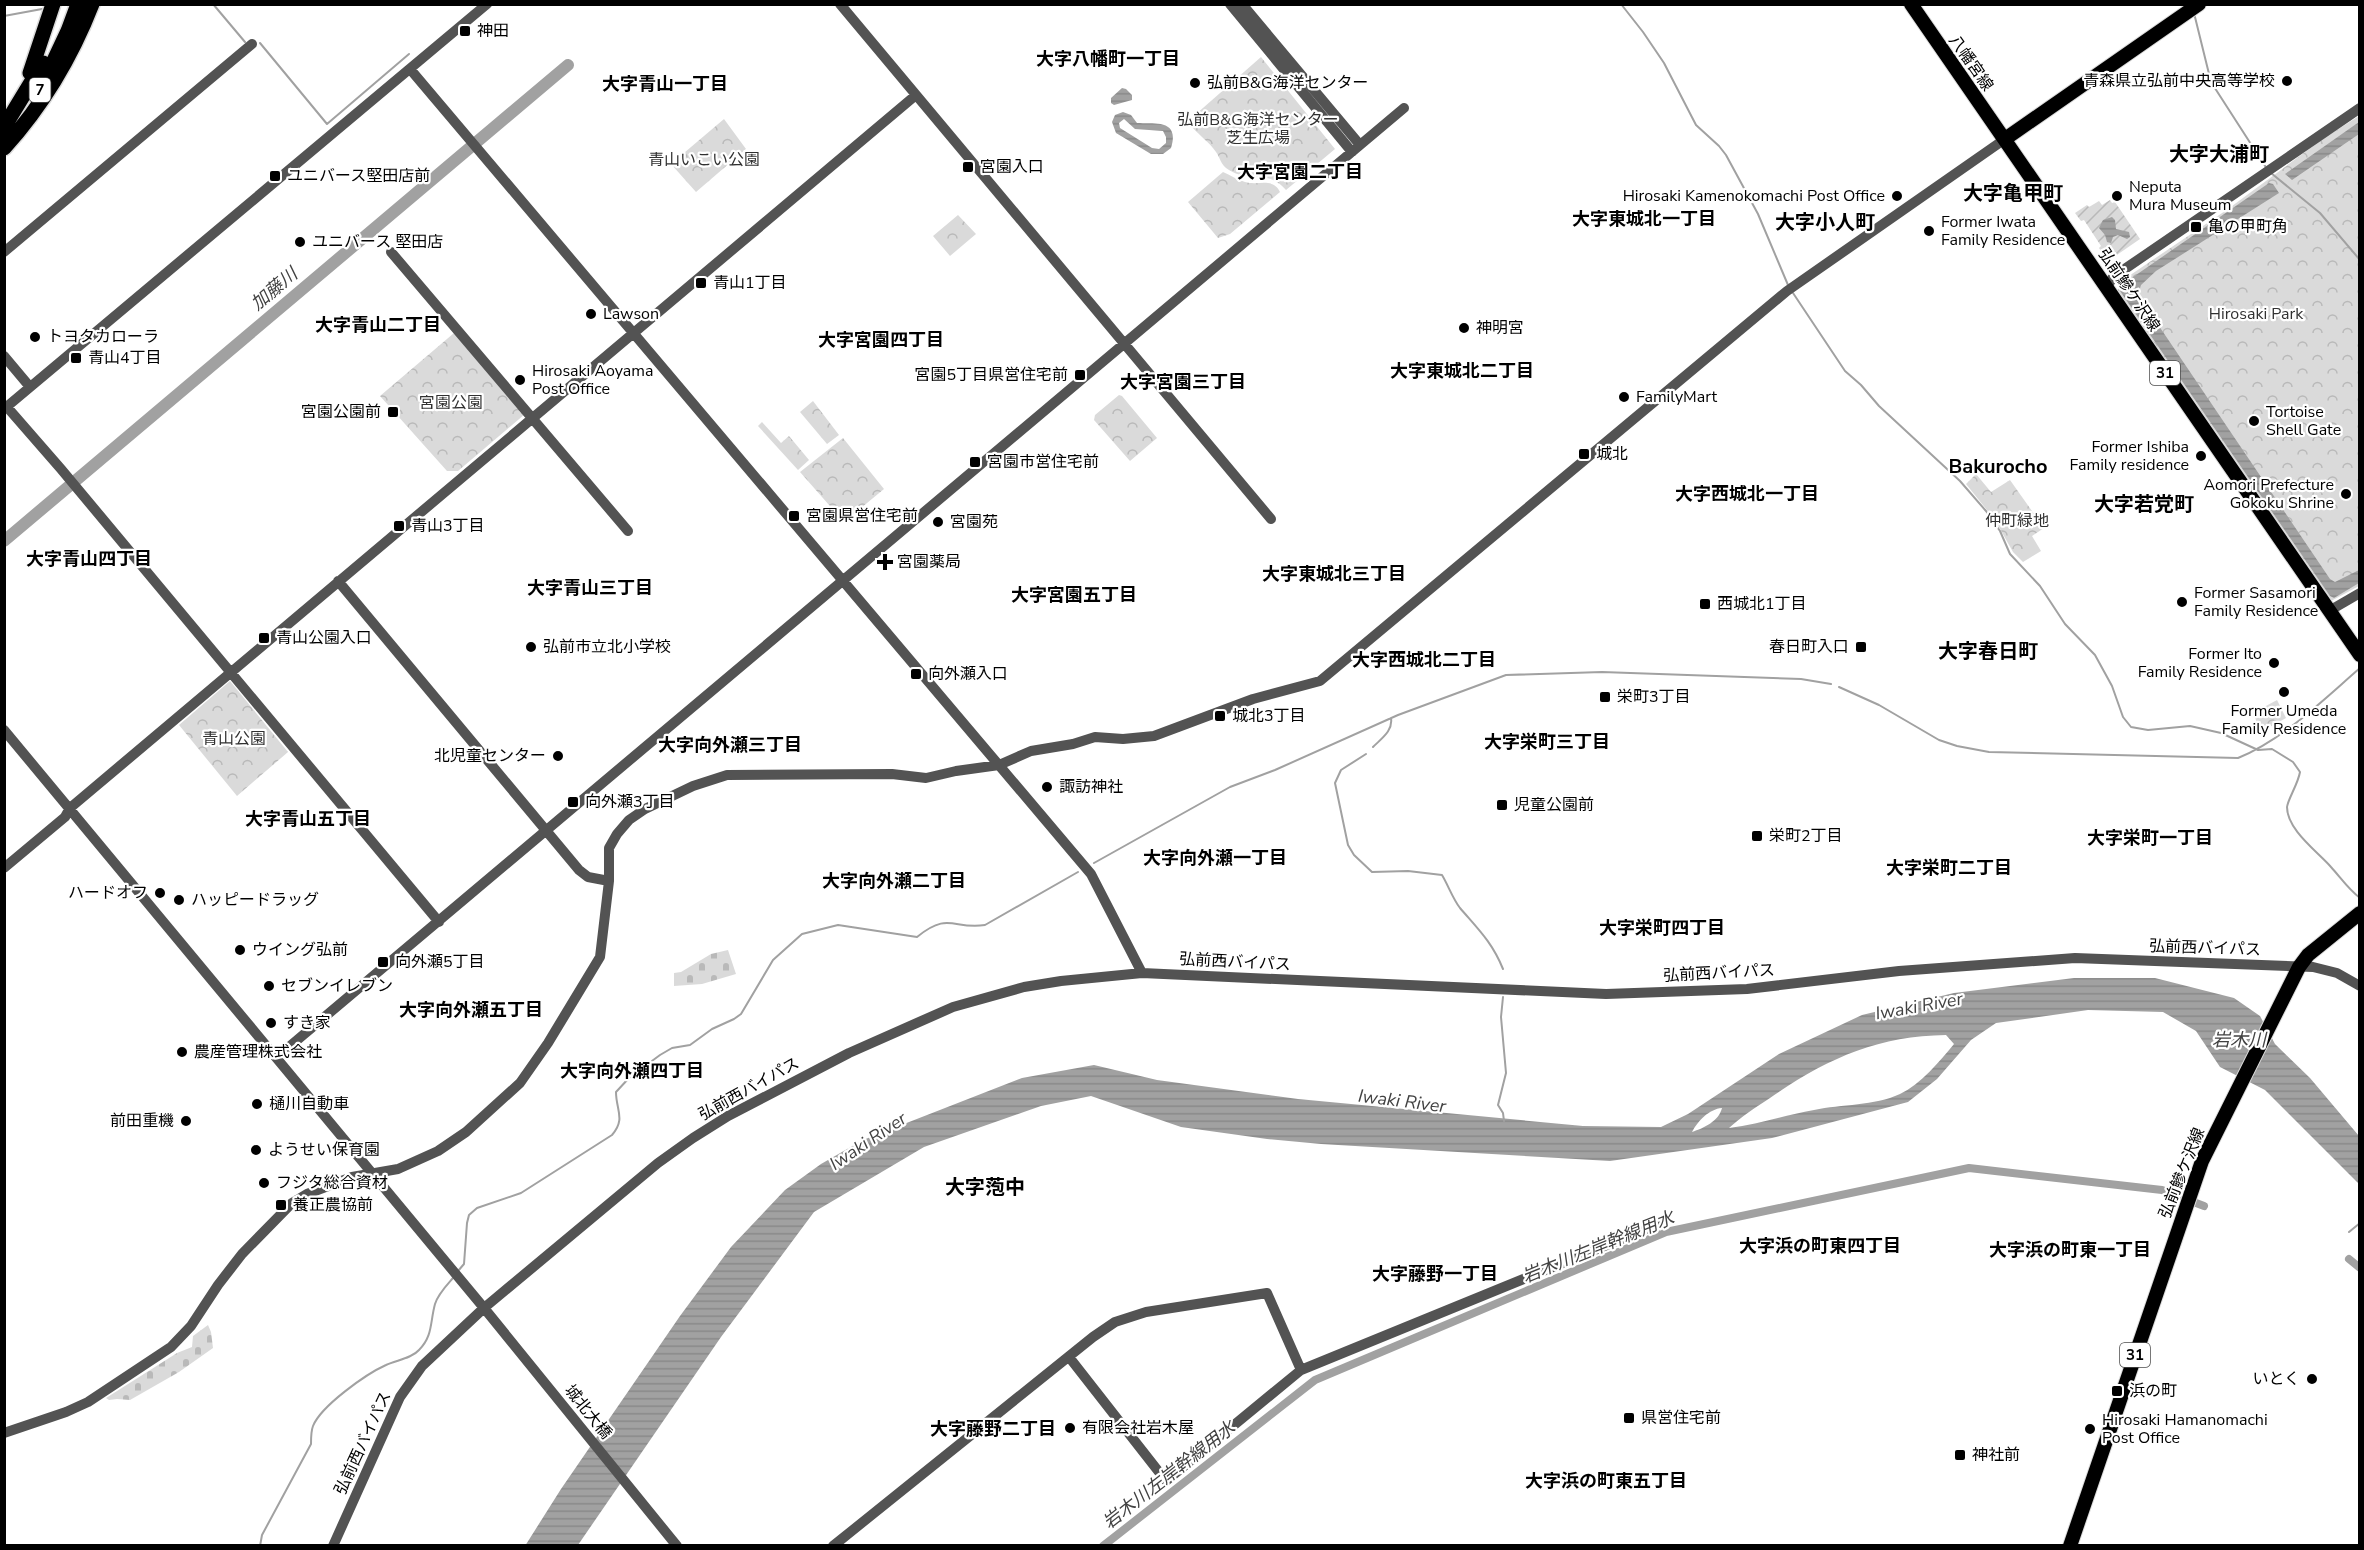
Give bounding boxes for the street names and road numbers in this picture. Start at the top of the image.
street label: 八幡宮線 [1944,30,1998,96]
road number: 7 [30,78,51,102]
street label: 弘前鰺ケ沢線 [2093,244,2165,336]
road number: 31 [2150,361,2180,385]
street label: 弘前西バイパス [2149,935,2261,961]
street label: 弘前西バイパス [1179,948,1291,976]
street label: 弘前西バイパス [1663,959,1775,987]
street label: 弘前西バイパス [695,1052,803,1126]
street label: 弘前鰺ケ沢線 [2154,1124,2210,1222]
road number: 31 [2120,1343,2150,1367]
street label: 城北大橋 [559,1380,617,1444]
street label: 弘前西バイパス [329,1388,397,1498]

